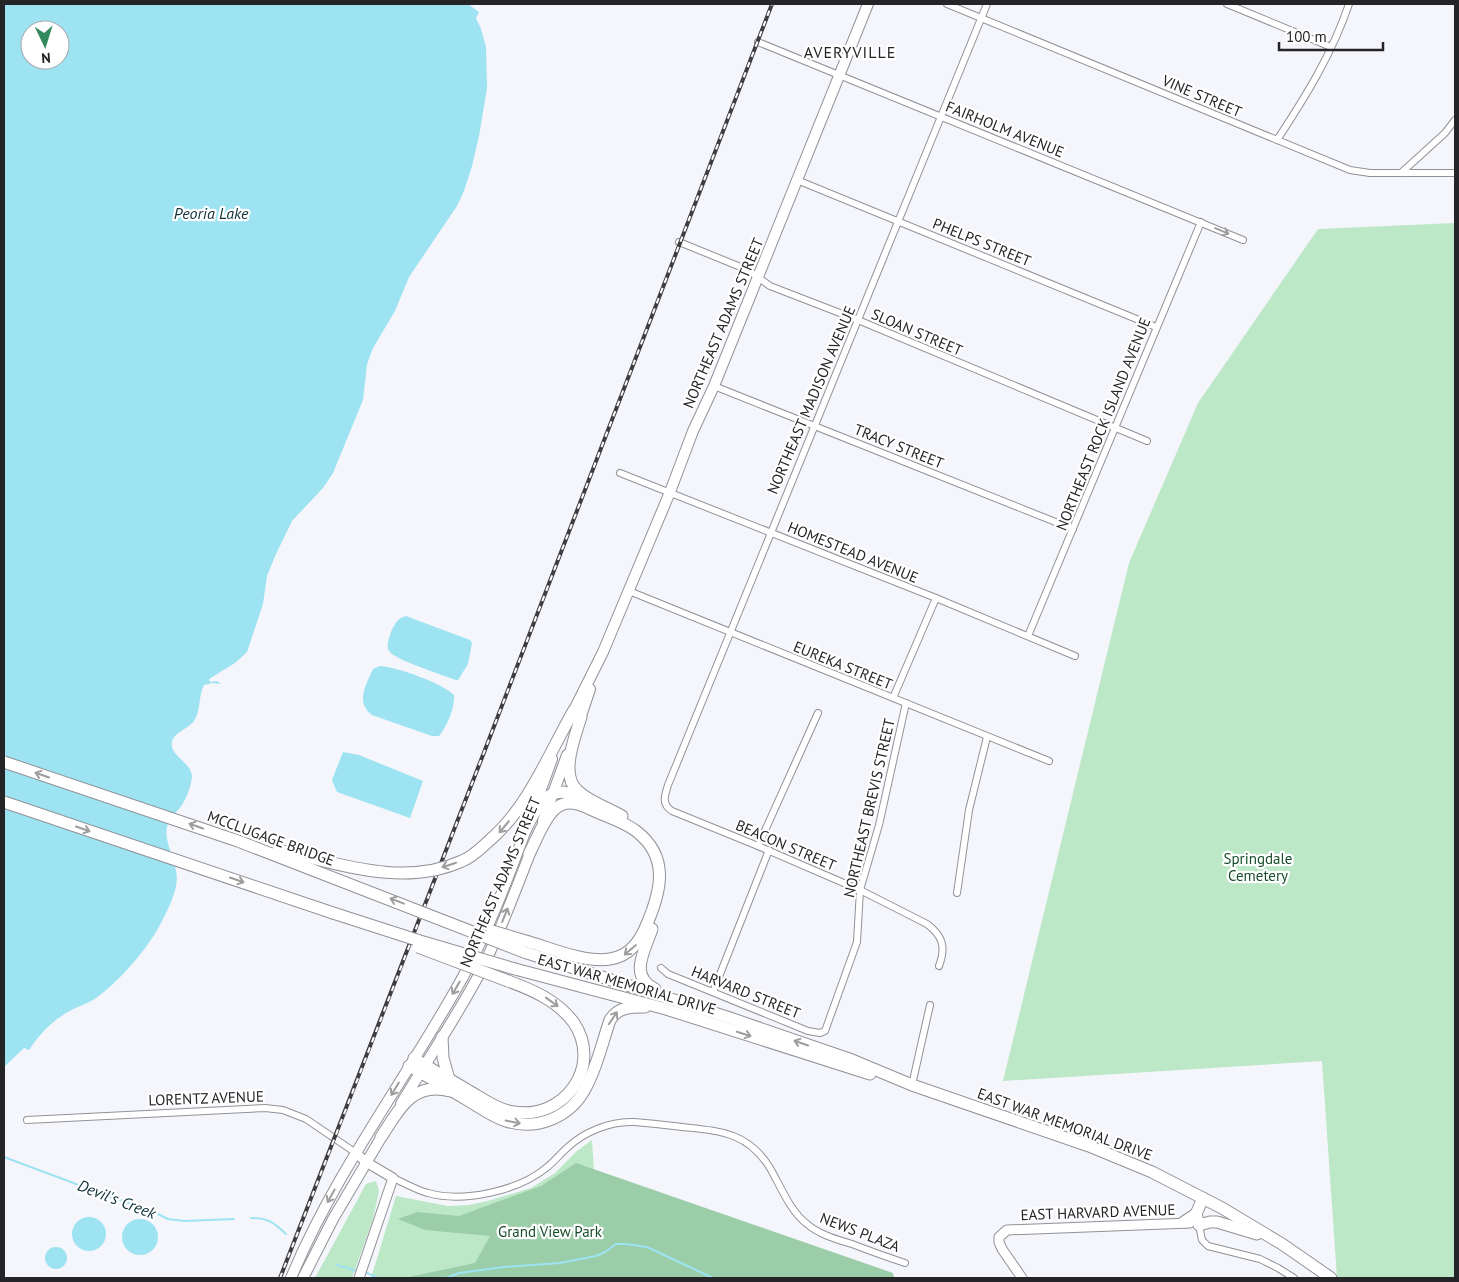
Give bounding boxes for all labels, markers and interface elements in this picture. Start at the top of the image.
north arrow [20,20,70,70]
scale bar [1279,20,1383,52]
text: 100 m [1286,27,1327,46]
district label: AVERYVILLE [804,42,896,62]
text: N [41,49,51,67]
street label: VINE STREET [1158,70,1245,122]
street label: FAIRHOLM AVENUE [943,97,1067,161]
water label: Peoria Lake [174,203,249,223]
street label: PHELPS STREET [930,214,1035,271]
one-way arrow [1214,227,1229,236]
street label: NORTHEAST ADAMS STREET [678,234,768,411]
street label: NORTHEAST MADISON AVENUE [763,303,859,497]
street label: SLOAN STREET [869,304,966,360]
street label: NORTHEAST ROCK ISLAND AVENUE [1051,315,1155,533]
street label: TRACY STREET [851,419,947,473]
street label: HOMESTEAD AVENUE [785,517,921,587]
street label: EUREKA STREET [791,636,896,694]
street label: NORTHEAST BREVIS STREET [839,716,899,900]
one-way arrow [34,769,50,779]
street label: NORTHEAST ADAMS STREET [455,793,545,970]
street label: MCCLUGAGE BRIDGE [205,806,337,870]
street label: BEACON STREET [733,815,840,875]
one-way arrow [498,820,509,833]
one-way arrow [188,821,204,830]
one-way arrow [75,824,91,834]
park label: Springdale Cemetery [1224,849,1292,885]
one-way arrow [441,861,457,871]
one-way arrow [229,876,245,886]
one-way arrow [390,896,405,905]
one-way arrow [501,908,511,923]
one-way arrow [623,944,636,955]
street label: EAST WAR MEMORIAL DRIVE [536,949,718,1019]
street label: HARVARD STREET [689,961,804,1023]
one-way arrow [451,980,461,994]
one-way arrow [545,997,559,1007]
one-way arrow [608,1011,618,1025]
one-way arrow [736,1030,751,1039]
one-way arrow [793,1037,809,1047]
one-way arrow [390,1081,400,1095]
street label: EAST WAR MEMORIAL DRIVE [975,1083,1155,1165]
street label: LORENTZ AVENUE [148,1086,264,1110]
one-way arrow [505,1118,521,1128]
water label: Devil's Creek [75,1175,160,1223]
one-way arrow [326,1188,336,1202]
street label: EAST HARVARD AVENUE [1020,1200,1176,1224]
street label: NEWS PLAZA [817,1208,903,1256]
park label: Grand View Park [498,1222,603,1241]

